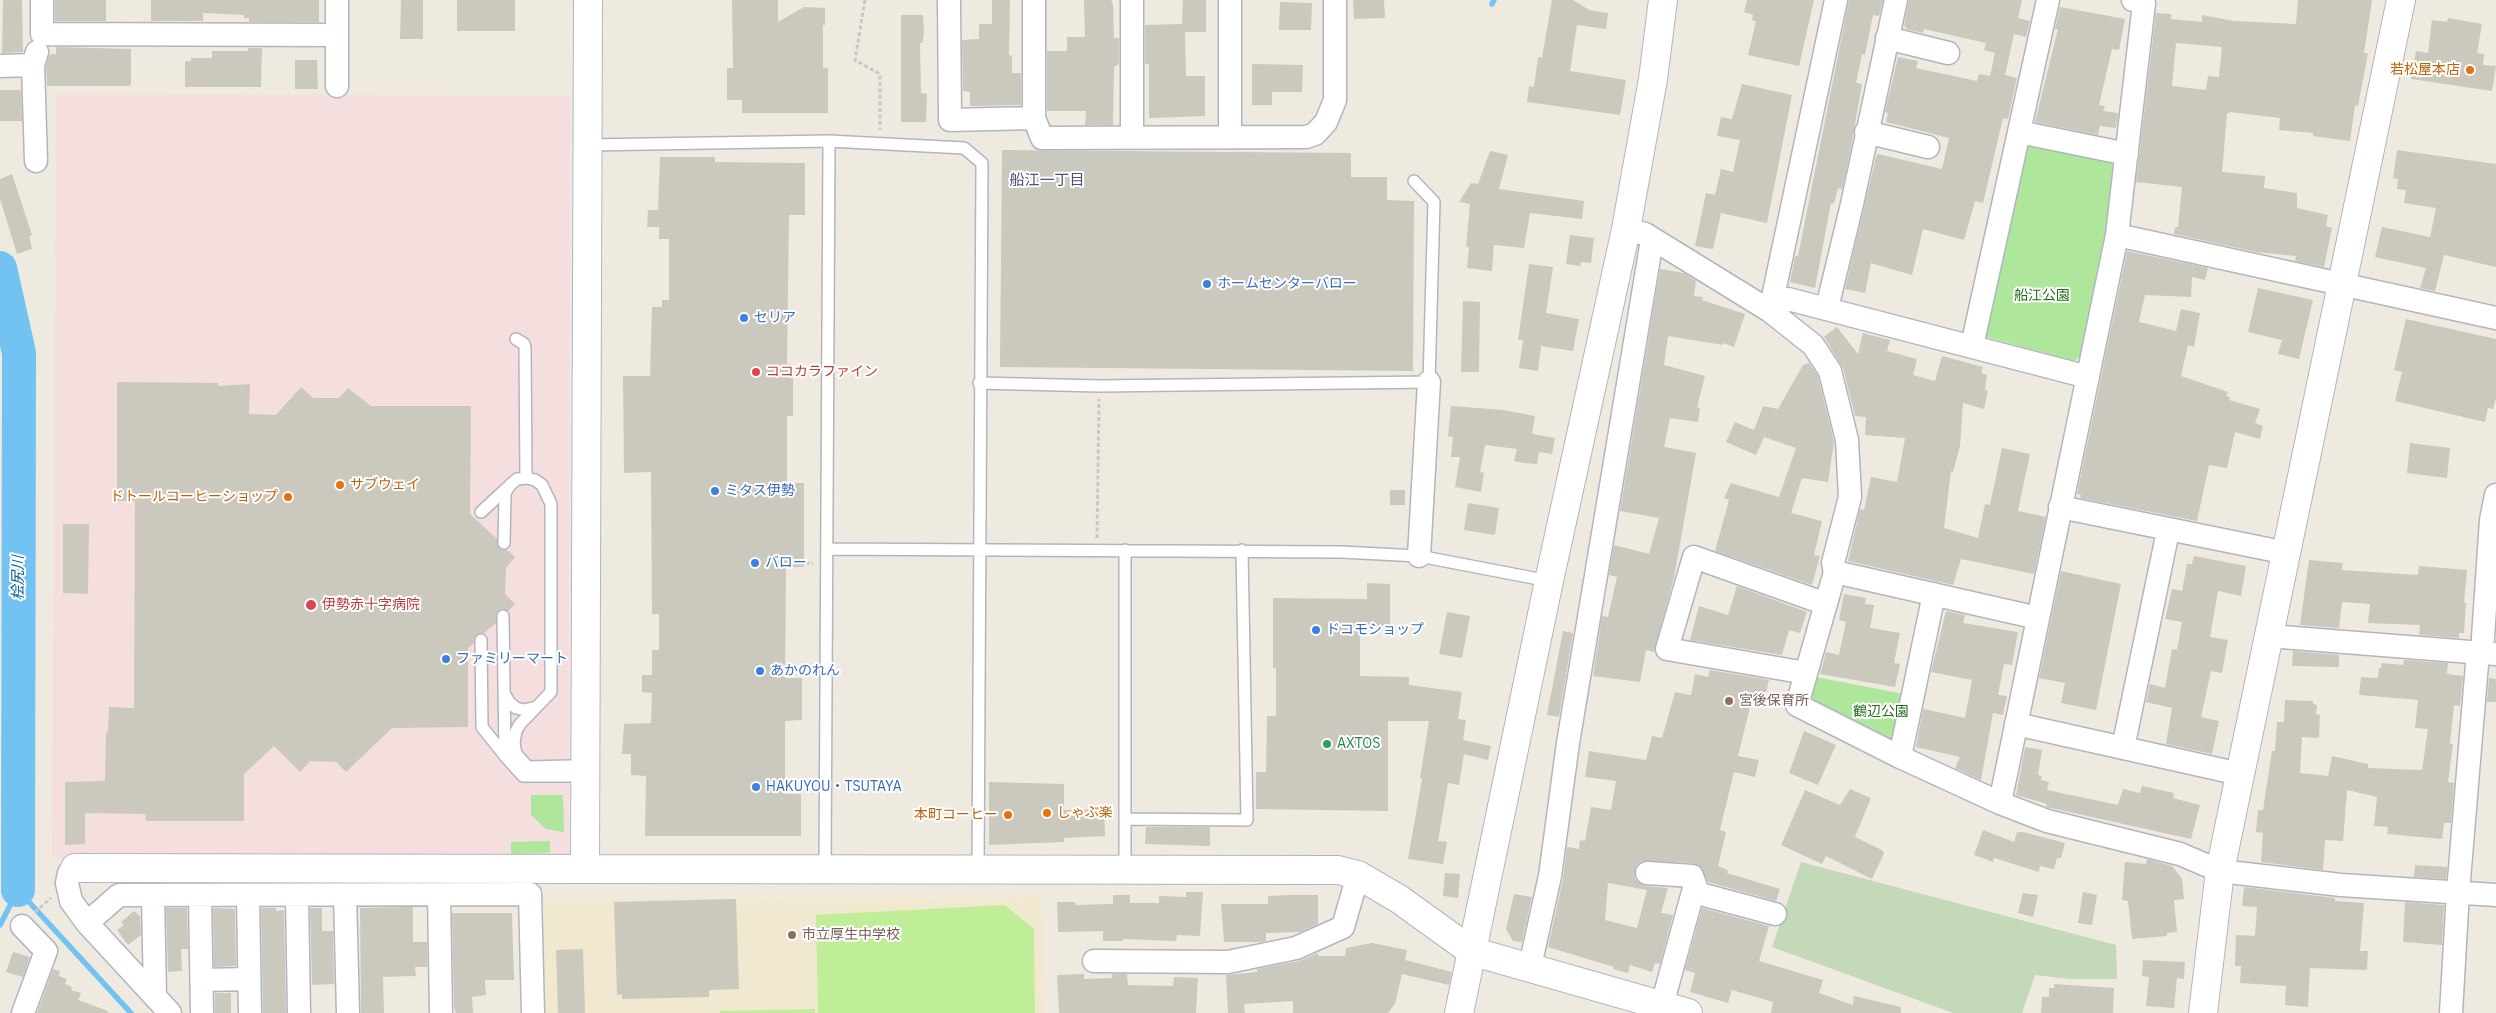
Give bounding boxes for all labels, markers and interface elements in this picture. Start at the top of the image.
place label: 若松屋本店 [2390,62,2460,78]
marker: 若松屋本店 [2464,64,2476,76]
district label: 船江一丁目 [1010,172,1084,190]
place label: ホームセンターバロー [1217,276,1357,292]
marker: ホームセンターバロー [1201,278,1213,290]
park label: 船江公園 [2014,288,2070,304]
place label: セリア [754,310,796,326]
marker: セリア [738,312,750,324]
place label: ココカラファイン [766,364,878,380]
marker: ココカラファイン [750,366,762,378]
place label: サブウェイ [350,477,420,493]
marker: サブウェイ [334,479,346,491]
place label: ミタス伊勢 [725,483,795,499]
marker: ミタス伊勢 [709,485,721,497]
place label: ドトールコーヒーショップ [110,489,278,505]
marker: ドトールコーヒーショップ [282,491,294,503]
place label: バロー [765,555,807,571]
water label: 桧尻川 [10,556,28,600]
marker: バロー [749,557,761,569]
place label: 伊勢赤十字病院 [322,597,420,613]
marker: 伊勢赤十字病院 [304,598,318,612]
place label: ドコモショップ [1326,622,1424,638]
marker: ドコモショップ [1310,624,1322,636]
place label: ファミリーマート [456,651,568,667]
marker: ファミリーマート [440,653,452,665]
place label: あかのれん [770,663,840,679]
marker: あかのれん [754,665,766,677]
place label: 宮後保育所 [1739,693,1809,709]
marker: 宮後保育所 [1723,695,1735,707]
park label: 鶴辺公園 [1853,704,1909,720]
place label: AXTOS [1337,736,1380,752]
marker: AXTOS [1321,738,1333,750]
place label: HAKUYOU・TSUTAYA [766,779,902,795]
marker: HAKUYOU・TSUTAYA [750,781,762,793]
place label: しゃぶ楽 [1057,805,1113,821]
place label: 本町コーヒー [914,807,998,823]
marker: しゃぶ楽 [1041,807,1053,819]
marker: 本町コーヒー [1002,809,1014,821]
place label: 市立厚生中学校 [802,927,900,943]
marker: 市立厚生中学校 [786,929,798,941]

